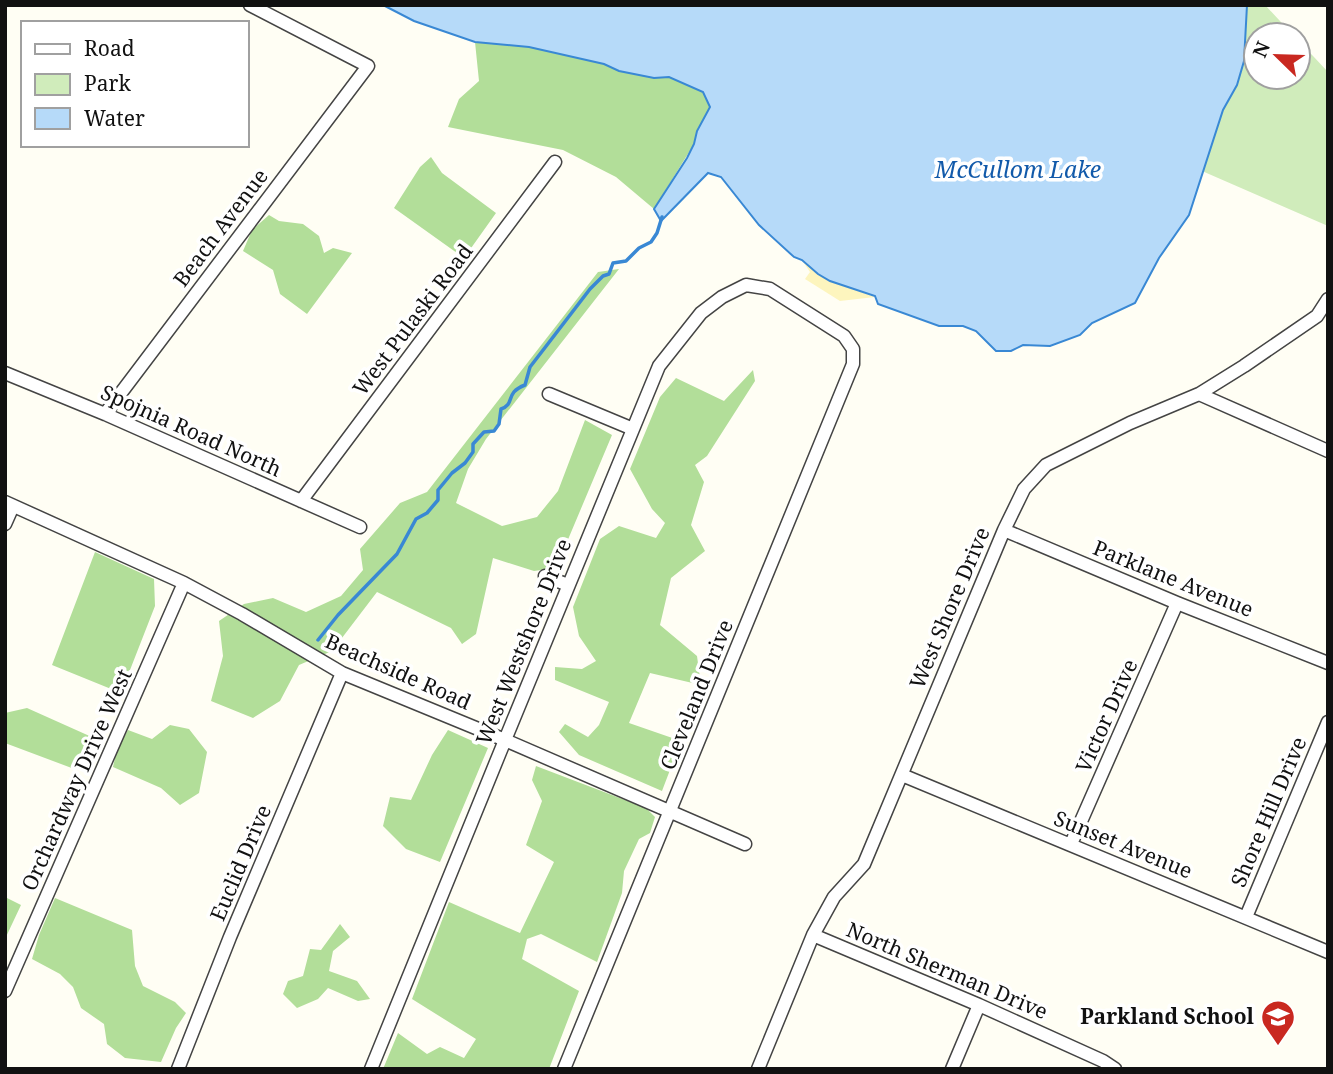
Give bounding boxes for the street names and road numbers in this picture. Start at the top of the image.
street label: Beach Avenue [167,163,274,292]
street label: West Pulaski Road [346,238,479,401]
street label: Spojnia Road North [97,378,286,483]
street label: West Shore Drive [902,523,996,693]
street label: Parklane Avenue [1089,533,1258,623]
street label: West Westshore Drive [469,534,577,749]
street label: Cleveland Drive [653,615,739,774]
street label: Beachside Road [321,626,476,716]
street label: Victor Drive [1069,654,1144,777]
street label: Orchardway Drive West [14,664,138,895]
street label: Shore Hill Drive [1224,732,1312,891]
street label: Euclid Drive [203,800,277,925]
street label: Sunset Avenue [1050,804,1197,885]
street label: North Sherman Drive [842,915,1052,1025]

